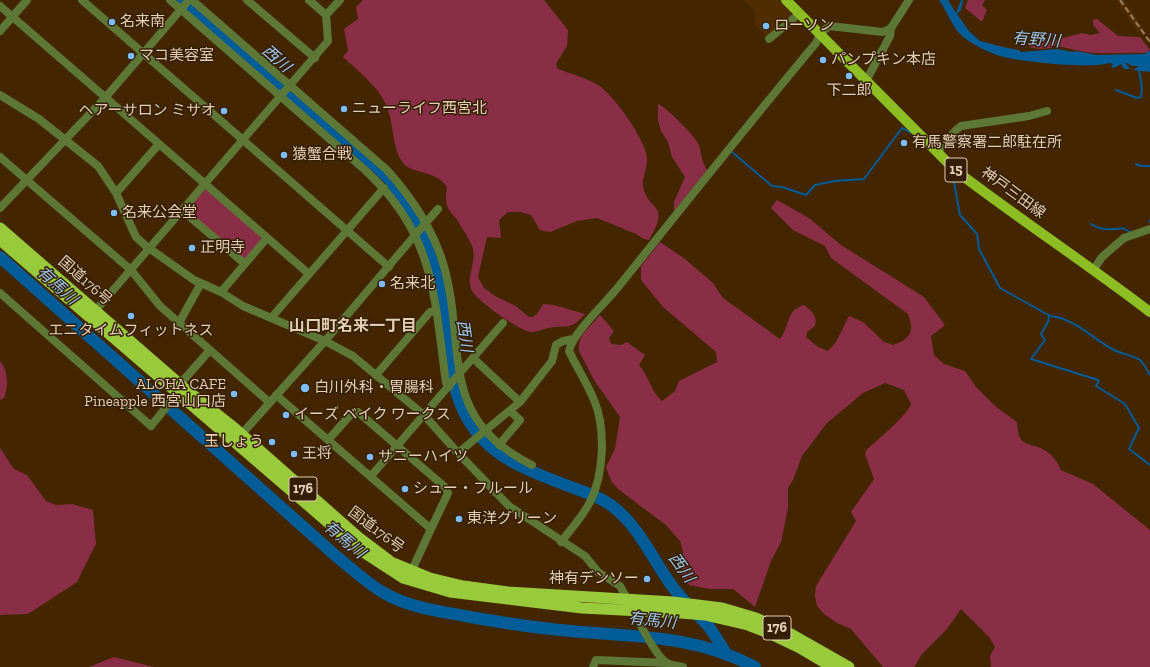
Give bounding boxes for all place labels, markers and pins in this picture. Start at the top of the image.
place label: 名来南 [120,13,165,31]
marker: 名来南 [107,17,117,27]
place label: ローソン [774,17,834,35]
marker: ローソン [761,21,771,31]
place label: マコ美容室 [139,47,214,65]
marker: マコ美容室 [126,51,136,61]
place label: パンプキン本店 [831,51,936,69]
marker: パンプキン本店 [818,55,828,65]
marker: 下二郎 [844,71,854,81]
place label: 下二郎 [827,82,871,100]
place label: ニューライフ西宮北 [352,100,487,118]
place label: ヘアーサロン ミサオ [78,102,216,120]
marker: ニューライフ西宮北 [339,104,349,114]
marker: ヘアーサロン ミサオ [219,106,229,116]
place label: 有馬警察署二郎駐在所 [912,134,1062,152]
marker: 有馬警察署二郎駐在所 [899,138,909,148]
place label: 猿蟹合戦 [292,146,352,164]
marker: 猿蟹合戦 [279,150,289,160]
place label: 名来公会堂 [122,204,197,222]
marker: 名来公会堂 [109,208,119,218]
place label: 正明寺 [200,239,245,257]
marker: 正明寺 [187,243,197,253]
place label: 名来北 [390,275,435,293]
marker: 名来北 [377,279,387,289]
marker: エニタイムフィットネス [126,311,136,321]
place label: エニタイムフィットネス [49,322,213,340]
place label: ALOHA CAFE Pineapple 西宮山口店 [84,376,226,411]
place label: 白川外科・胃腸科 [314,379,434,397]
marker: 白川外科・胃腸科 [299,382,311,394]
marker: ALOHA CAFE Pineapple 西宮山口店 [229,389,239,399]
place label: イーズ ベイク ワークス [294,406,451,424]
marker: イーズ ベイク ワークス [281,410,291,420]
place label: 玉しょう [204,433,264,451]
marker: 玉しょう [267,437,277,447]
place label: 王将 [302,445,332,463]
place label: サニーハイツ [378,448,468,466]
marker: 王将 [289,449,299,459]
marker: サニーハイツ [365,452,375,462]
place label: シュー・フルール [413,480,533,498]
marker: シュー・フルール [400,484,410,494]
place label: 東洋グリーン [467,510,557,528]
marker: 東洋グリーン [454,514,464,524]
place label: 神有デンソー [549,570,639,588]
marker: 神有デンソー [642,574,652,584]

